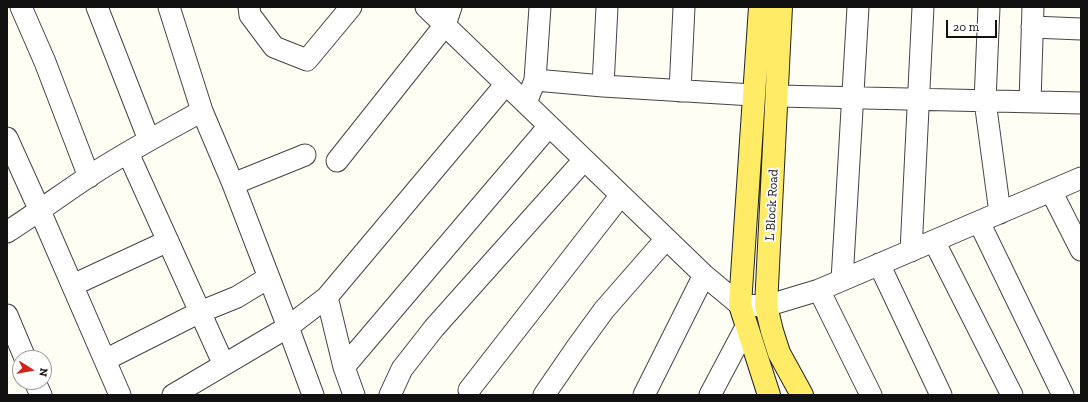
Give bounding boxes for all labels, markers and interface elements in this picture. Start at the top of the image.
scale bar [948,12,999,38]
text: 20 m [953,20,979,34]
street label: L Block Road [762,169,782,241]
north arrow [12,350,52,390]
text: N [36,367,50,378]

